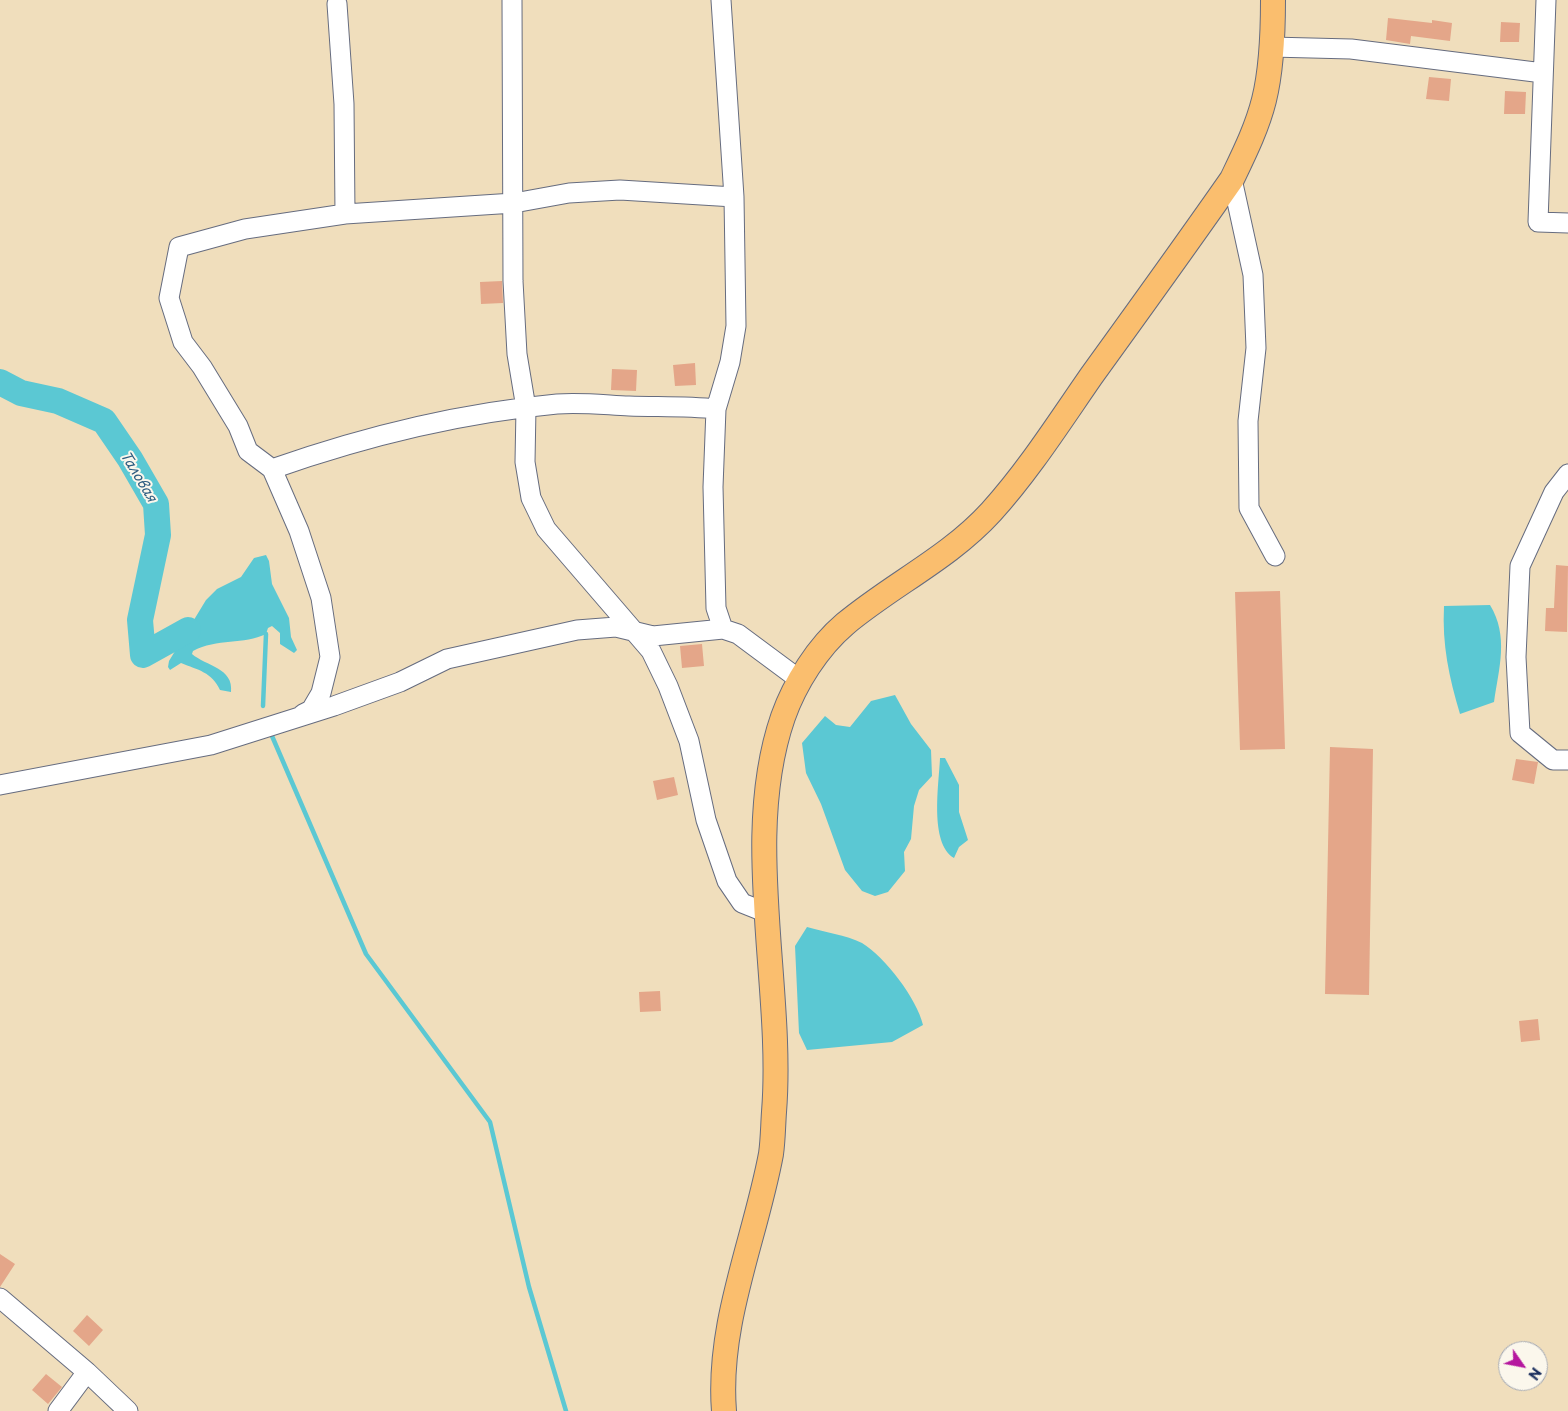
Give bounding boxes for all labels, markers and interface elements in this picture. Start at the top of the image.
water label: Таловая [116,449,160,505]
north arrow [1498,1341,1548,1391]
text: N [1523,1364,1547,1384]

